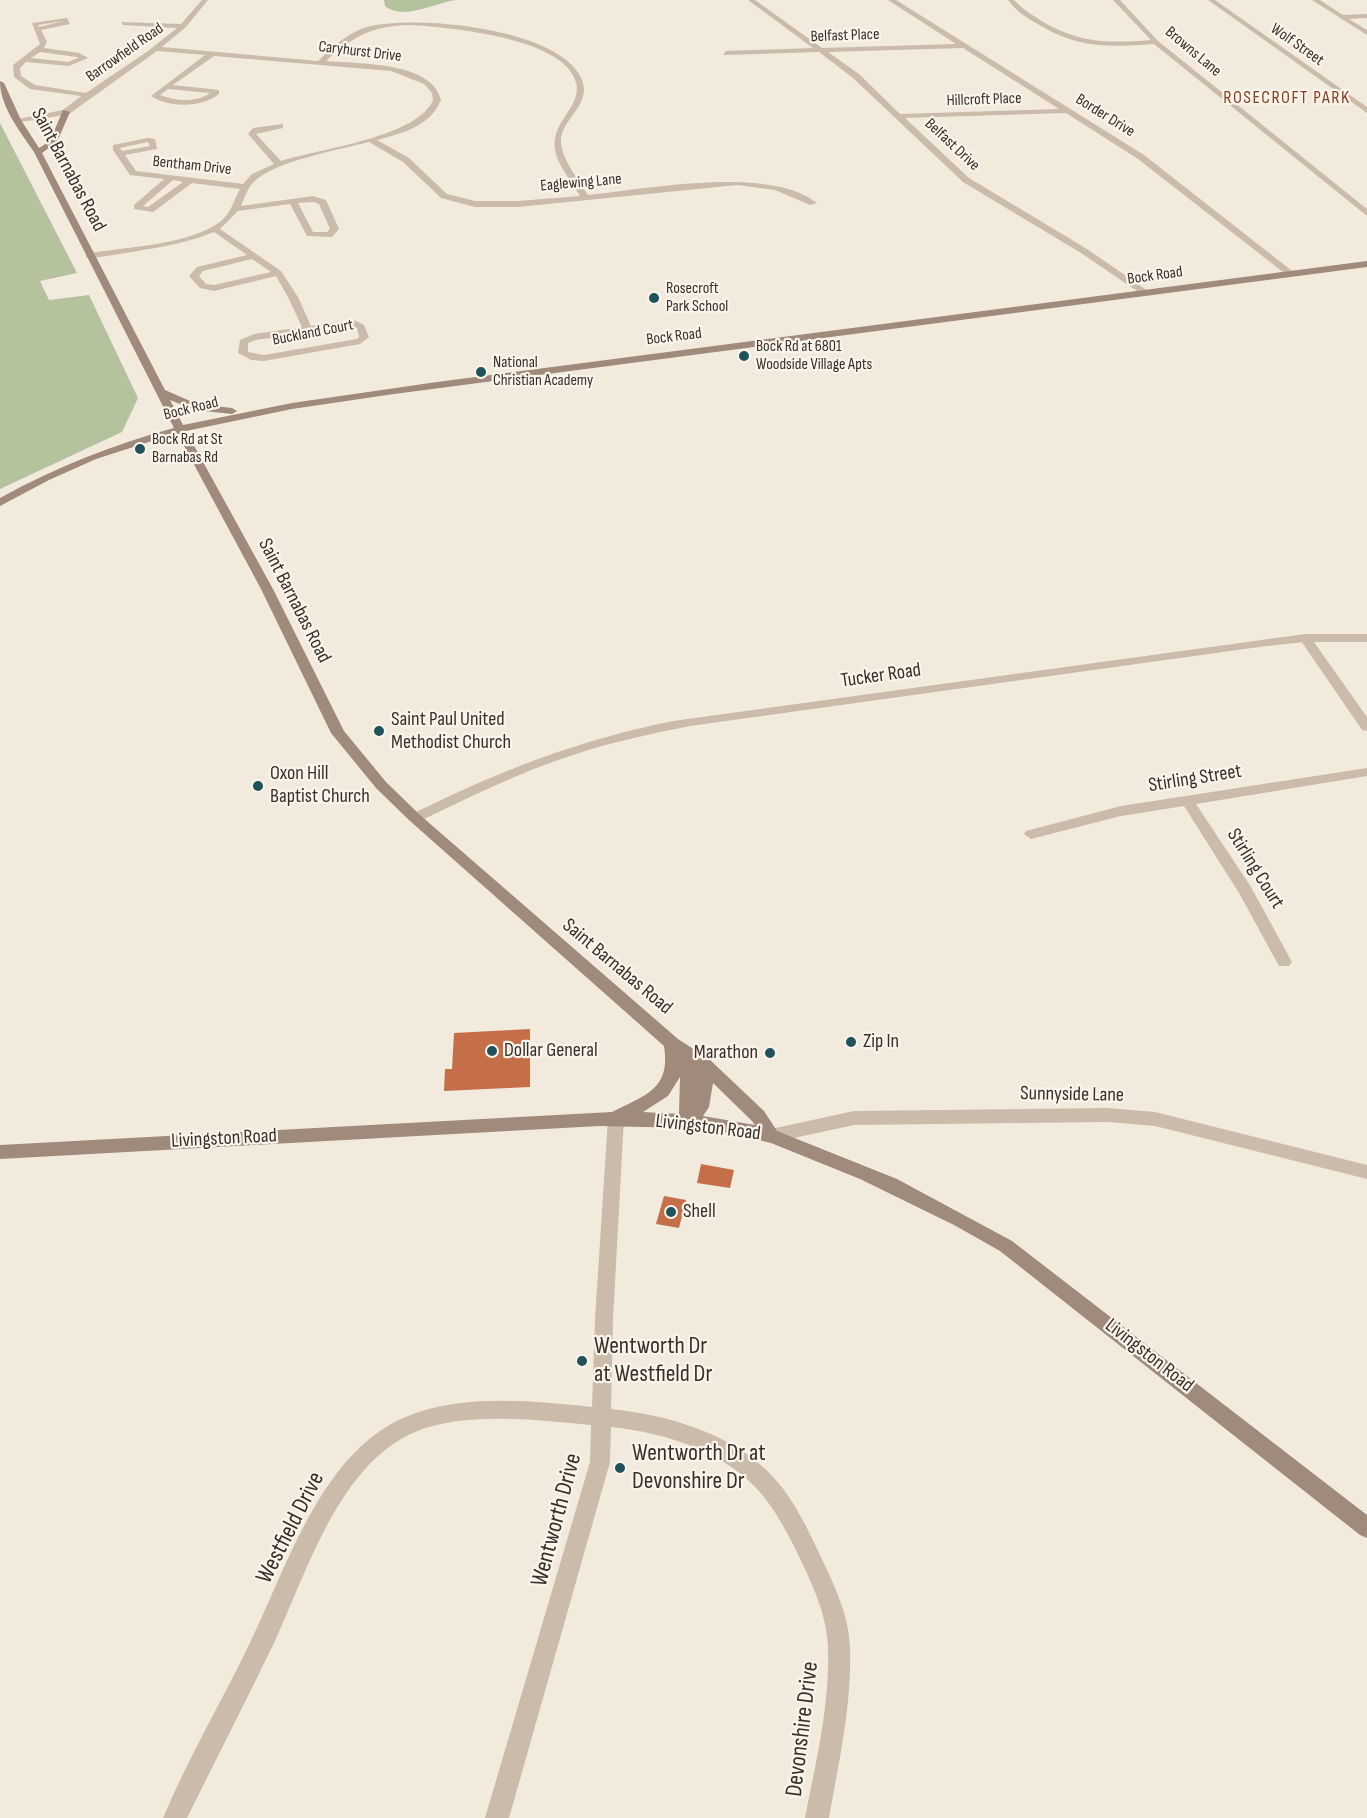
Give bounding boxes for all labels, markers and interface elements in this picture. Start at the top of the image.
street label: Barrowfield Road [83,19,167,87]
street label: Wolf Street [1267,20,1327,70]
street label: Browns Lane [1161,23,1225,81]
street label: Belfast Place [810,25,880,47]
street label: Caryhurst Drive [317,37,403,67]
district label: ROSECROFT PARK [1223,87,1351,109]
street label: Hillcroft Place [946,89,1022,111]
street label: Border Drive [1072,90,1138,142]
street label: Saint Barnabas Road [25,104,111,236]
street label: Belfast Drive [920,115,984,175]
street label: Bentham Drive [152,152,232,180]
street label: Eaglewing Lane [540,170,622,196]
street label: Bock Road [1126,263,1184,289]
place label: Rosecroft Park School [666,279,728,317]
marker: Rosecroft Park School [647,291,661,305]
street label: Buckland Court [271,316,355,350]
street label: Bock Road [645,324,703,350]
place label: Bock Rd at 6801 Woodside Village Apts [756,337,872,375]
marker: Bock Rd at 6801 Woodside Village Apts [737,349,751,363]
place label: National Christian Academy [493,353,593,391]
marker: National Christian Academy [474,365,488,379]
street label: Bock Road [162,393,220,425]
place label: Bock Rd at St Barnabas Rd [152,430,223,468]
marker: Bock Rd at St Barnabas Rd [133,442,147,456]
street label: Saint Barnabas Road [252,535,336,667]
street label: Tucker Road [839,659,923,693]
place label: Saint Paul United Methodist Church [391,708,511,755]
marker: Saint Paul United Methodist Church [372,724,386,738]
street label: Stirling Street [1147,760,1243,798]
place label: Oxon Hill Baptist Church [270,762,370,809]
marker: Oxon Hill Baptist Church [251,779,265,793]
street label: Stirling Court [1221,824,1289,914]
street label: Saint Barnabas Road [557,914,677,1020]
place label: Zip In [863,1030,899,1054]
marker: Zip In [844,1035,858,1049]
place label: Dollar General [504,1039,598,1063]
place label: Marathon [694,1041,758,1065]
marker: Dollar General [485,1044,499,1058]
marker: Marathon [763,1046,777,1060]
street label: Sunnyside Lane [1020,1082,1124,1108]
street label: Livingston Road [654,1110,762,1146]
street label: Livingston Road [171,1124,277,1154]
place label: Shell [683,1200,716,1224]
marker: Shell [664,1205,678,1219]
street label: Livingston Road [1100,1314,1198,1398]
place label: Wentworth Dr at Westfield Dr [594,1333,712,1389]
marker: Wentworth Dr at Westfield Dr [575,1354,589,1368]
place label: Wentworth Dr at Devonshire Dr [632,1440,766,1496]
street label: Wentworth Drive [525,1450,589,1590]
marker: Wentworth Dr at Devonshire Dr [613,1461,627,1475]
street label: Westfield Drive [251,1467,331,1589]
street label: Devonshire Drive [780,1660,826,1798]

